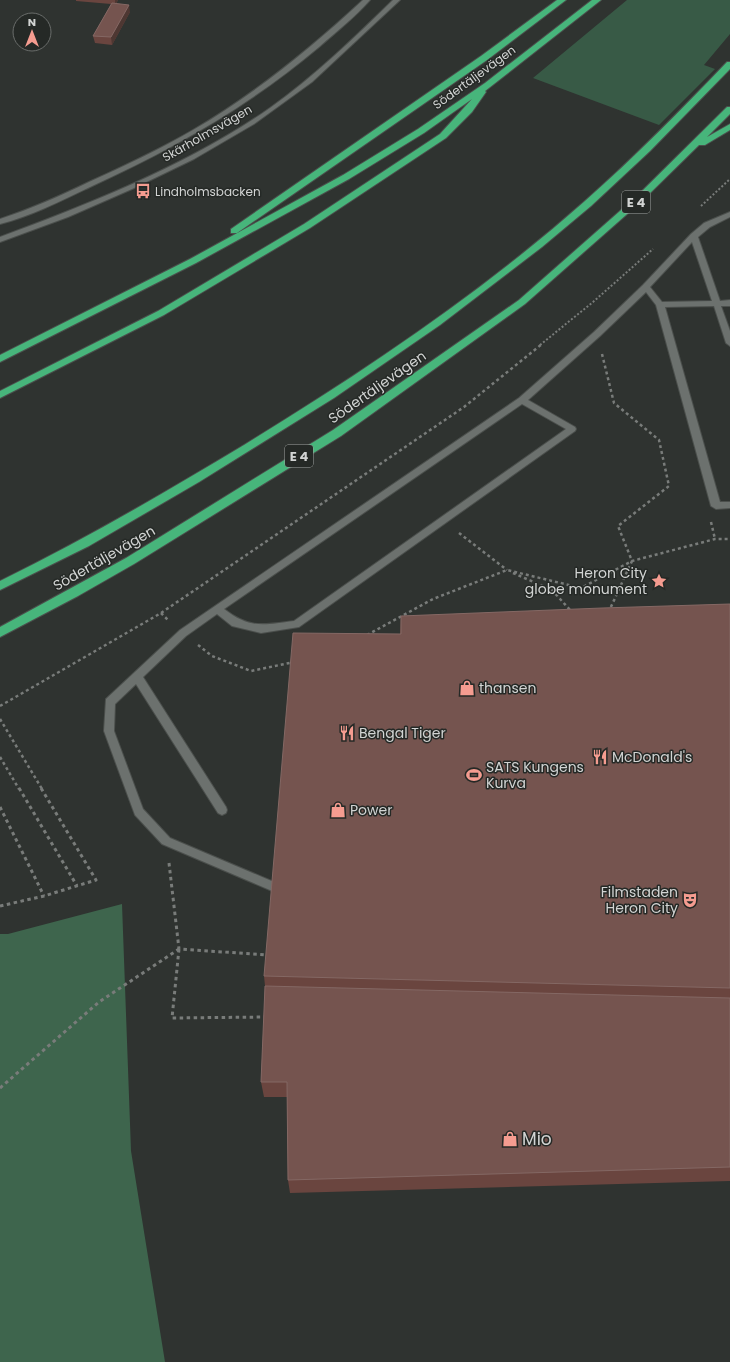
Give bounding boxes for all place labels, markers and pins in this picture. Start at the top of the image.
bus stop icon: Lindholmsbacken [134,182,152,200]
place label: Lindholmsbacken [155,183,261,200]
place label: Heron City globe monument [525,563,647,599]
place icon: Heron City globe monument [650,572,668,590]
place label: thansen [479,678,536,698]
shop icon: thansen [458,679,476,697]
place label: Bengal Tiger [359,723,446,743]
restaurant icon: Bengal Tiger [338,724,356,742]
place label: McDonald's [612,747,692,767]
restaurant icon: McDonald's [591,748,609,766]
place label: SATS Kungens Kurva [486,757,584,793]
sports icon: SATS Kungens Kurva [465,766,483,784]
place label: Power [350,800,392,820]
shop icon: Power [329,801,347,819]
place label: Filmstaden Heron City [601,882,678,918]
theatre icon: Filmstaden Heron City [681,891,699,909]
place label: Mio [522,1127,552,1151]
shop icon: Mio [501,1130,519,1148]

